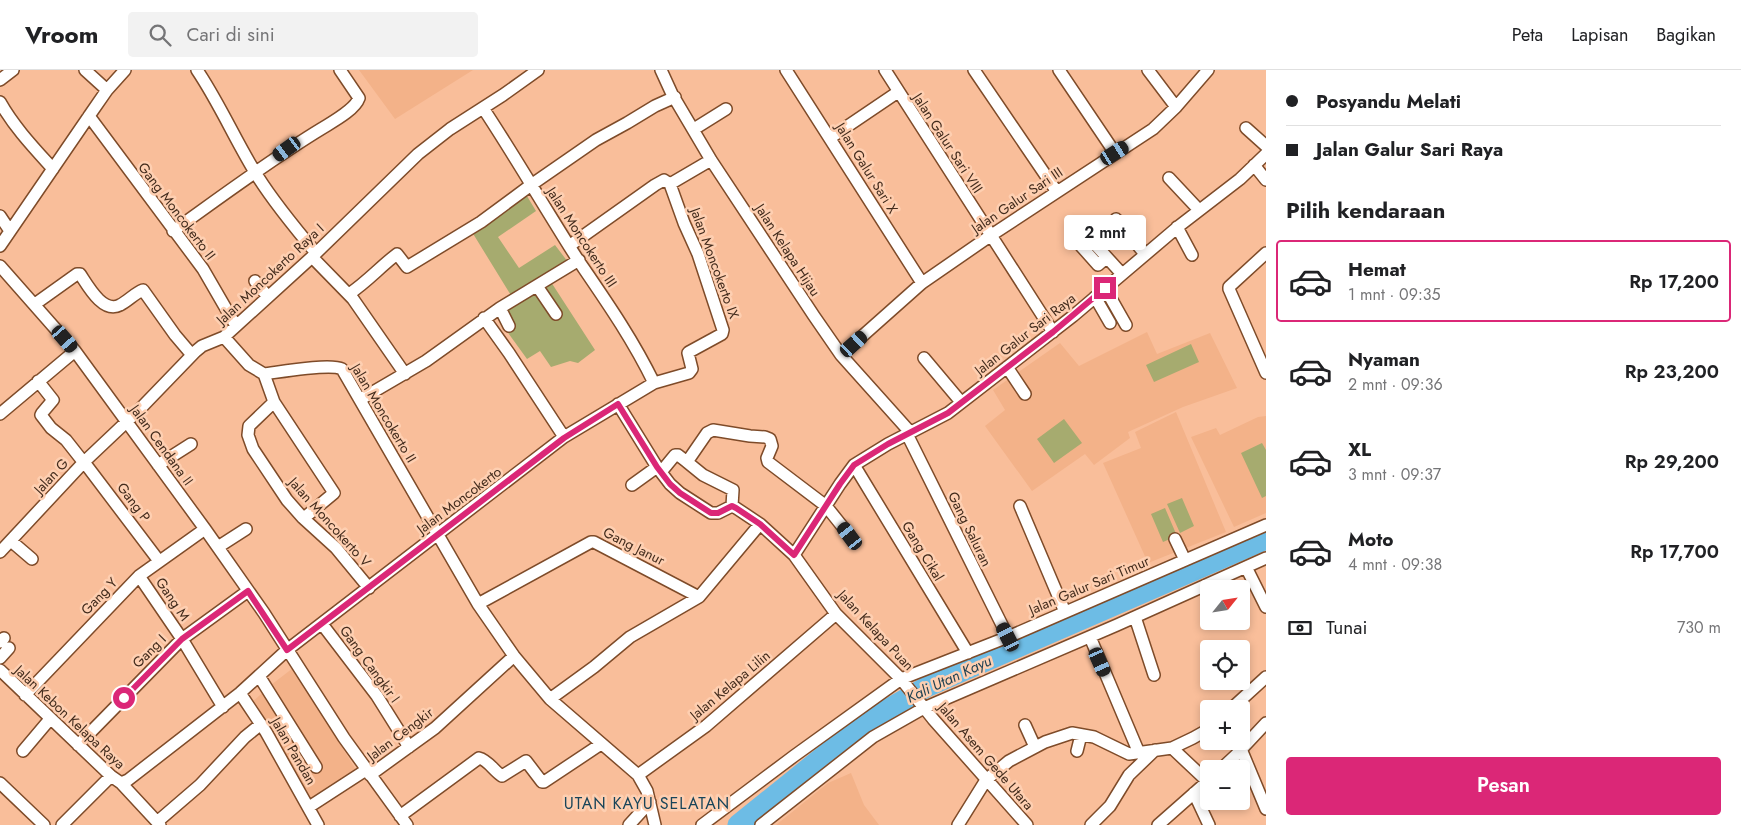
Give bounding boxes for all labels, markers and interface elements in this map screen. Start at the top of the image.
search box [128,12,478,57]
text: Vroom [25,17,98,52]
icon: search [146,21,174,49]
text: Cari di sini [186,21,275,48]
text: Peta [1512,22,1543,48]
text: Lapisan [1571,22,1628,48]
text: Bagikan [1656,22,1716,48]
street label: Jalan Galur Sari VIII [907,88,988,197]
text: Posyandu Melati [1316,88,1461,115]
street label: Jalan Galur Sari X [830,117,903,217]
car [270,134,303,164]
text: Jalan Galur Sari Raya [1316,136,1503,163]
car [1098,139,1131,167]
street label: Gang Moncokerto II [134,158,220,264]
street label: Jalan Galur Sari III [966,162,1067,239]
street label: Jalan Moncokerto III [541,181,622,291]
text: Pilih kendaraan [1286,194,1445,226]
street label: Jalan Kelapa Hijau [750,198,825,300]
street label: Jalan Moncokerto IX [685,203,744,321]
callout: 2 mnt [1064,216,1146,250]
street label: Jalan Moncokerto Raya I [210,219,328,331]
text: 2 mnt [1084,221,1126,244]
text: Hemat [1348,256,1406,283]
icon: car [1288,259,1333,304]
text: Rp 17,200 [1629,268,1719,295]
route end [1094,277,1116,299]
text: 1 mnt · 09:35 [1348,283,1441,306]
street label: Jalan Galur Sari Raya [969,288,1080,381]
car [49,323,80,355]
car [837,328,870,360]
text: Nyaman [1348,346,1420,373]
icon: car [1288,349,1333,394]
street label: Jalan Moncokerto II [345,358,421,466]
text: Rp 23,200 [1625,358,1719,385]
text: 2 mnt · 09:36 [1348,373,1443,396]
street label: Jalan Cendana II [125,399,198,490]
text: XL [1348,436,1371,463]
icon: car [1288,439,1333,484]
text: Rp 29,200 [1625,448,1719,475]
street label: Jalan G [28,454,73,500]
street label: Jalan Moncokerto [411,461,506,540]
text: 3 mnt · 09:37 [1348,463,1441,486]
street label: Jalan Moncokerto V [283,471,376,572]
street label: Gang P [113,478,156,526]
street label: Gang Saluran [943,488,997,570]
street label: Gang Cikal [897,517,949,585]
car [834,520,865,552]
street label: Gang Janur [600,522,668,570]
text: Moto [1348,526,1393,553]
icon: car [1288,529,1333,574]
text: Rp 17,700 [1630,538,1719,565]
street label: Jalan Galur Sari Timur [1024,551,1152,620]
text: 4 mnt · 09:38 [1348,553,1442,576]
street label: Gang Y [76,573,122,619]
street label: Gang M [151,573,195,625]
north arrow [1200,580,1250,630]
map controls [1200,580,1250,810]
street label: Jalan Kelapa Puan [832,584,919,675]
icon: cash [1286,614,1314,642]
text: Tunai [1326,614,1367,641]
text: 730 m [1677,616,1721,639]
car [994,620,1021,654]
street label: Gang Cangkir I [335,621,405,707]
street label: Gang I [128,630,170,672]
button: locate [1200,640,1250,690]
street label: Jalan Kelapa Lilin [684,645,774,726]
car [1087,645,1112,679]
water label: Kali Utan Kayu [903,650,996,708]
street label: Jalan Kebon Kelapa Raya [9,659,130,774]
route start [113,687,135,709]
street label: Jalan Asem Gede Utara [932,696,1038,814]
button: + [1200,700,1250,750]
street label: Jalan Cengkir [361,702,437,767]
street label: Jalan Pandan [266,712,321,788]
button: Pesan [1286,757,1721,815]
button: − [1200,760,1250,810]
district label: UTAN KAYU SELATAN [564,792,730,815]

